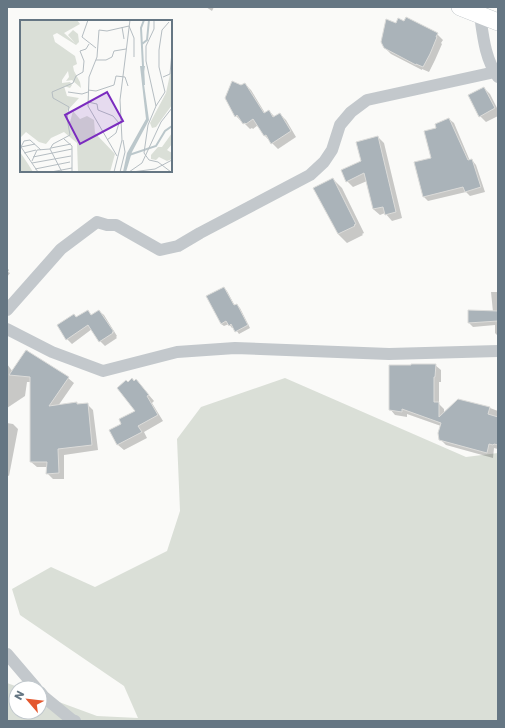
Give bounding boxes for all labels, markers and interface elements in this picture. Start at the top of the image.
inset map [20,20,172,172]
north arrow [8,680,48,720]
text: N [10,688,28,703]

